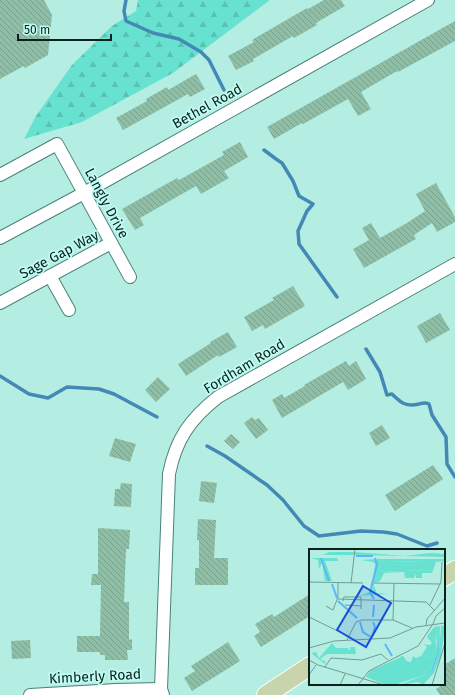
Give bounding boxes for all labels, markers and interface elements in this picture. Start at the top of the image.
scale bar [18,16,111,42]
text: 50 m [24,23,50,37]
street label: Bethel Road [169,80,245,133]
street label: Langly Drive [81,165,132,241]
street label: Sage Gap Way [17,226,102,282]
street label: Fordham Road [201,336,288,397]
inset map [309,549,445,685]
street label: Kimberly Road [48,666,142,687]

